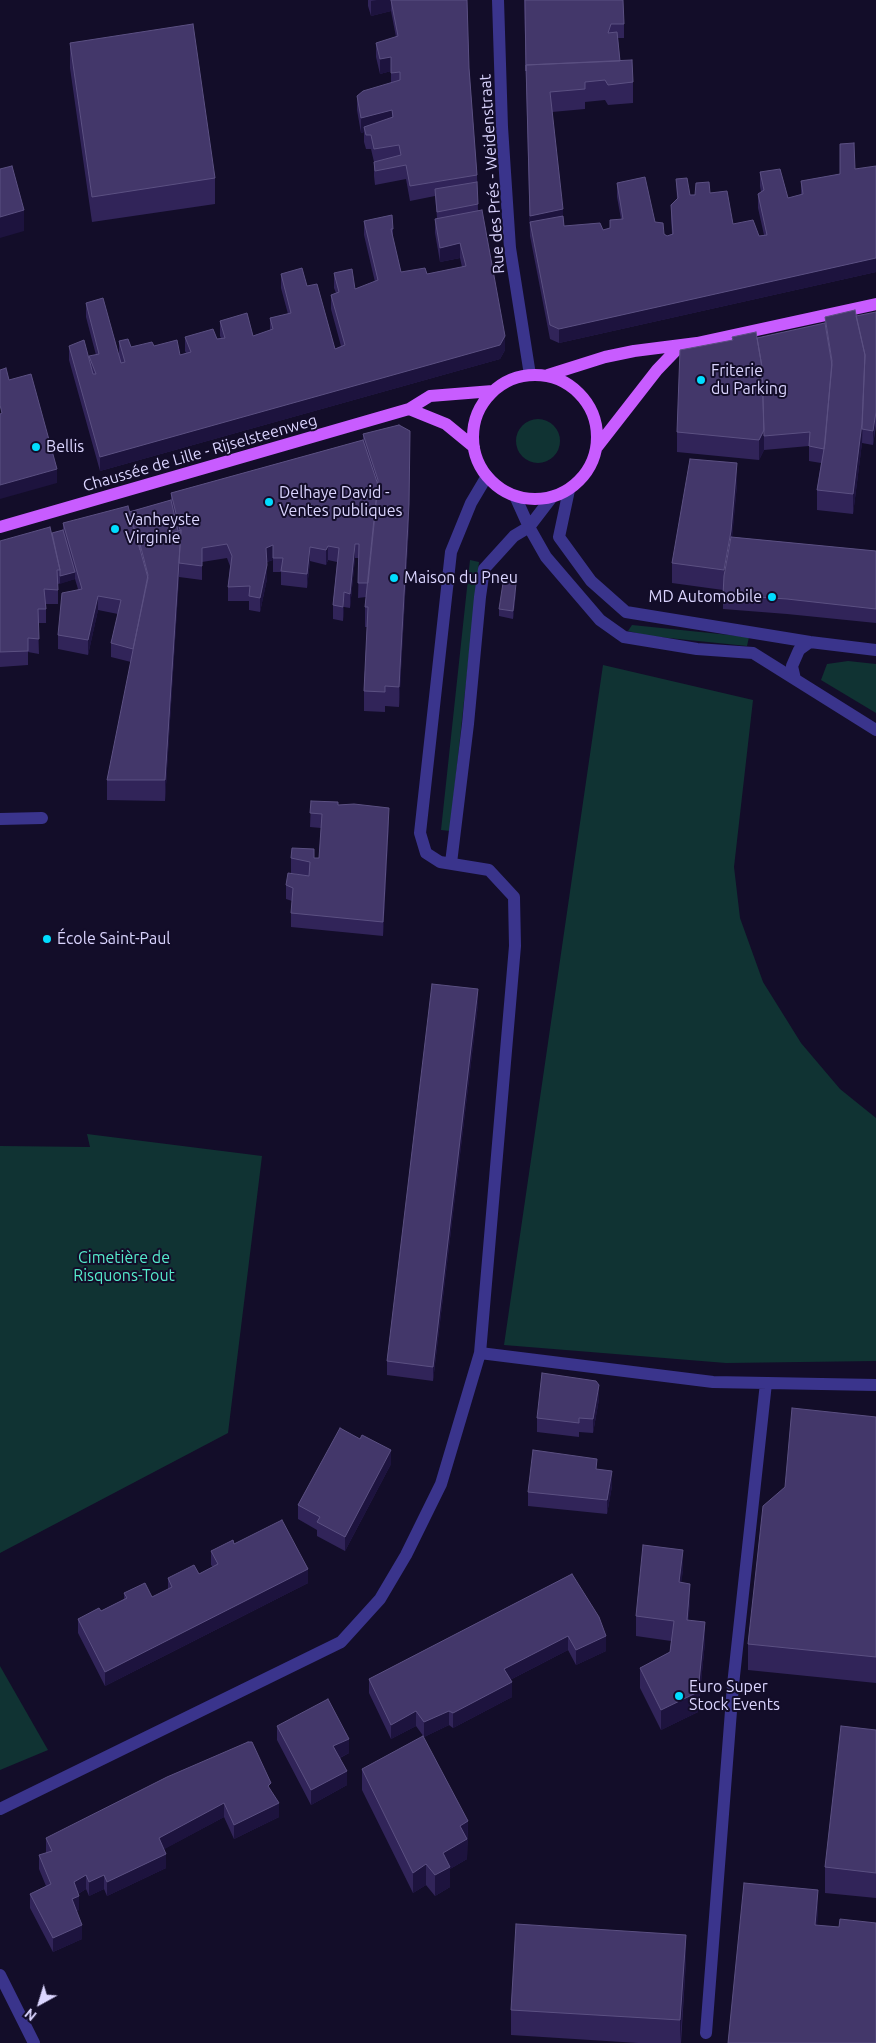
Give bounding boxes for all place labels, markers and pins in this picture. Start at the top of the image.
place label: Friterie du Parking [711,361,787,399]
marker: Friterie du Parking [695,374,707,386]
place label: Bellis [46,437,84,457]
marker: Bellis [30,441,42,453]
place label: Delhaye David - Ventes publiques [279,483,402,521]
marker: Delhaye David - Ventes publiques [263,496,275,508]
place label: Vanheyste Virginie [125,510,200,548]
marker: Vanheyste Virginie [109,523,121,535]
place label: Maison du Pneu [404,568,518,588]
marker: Maison du Pneu [388,572,400,584]
place label: MD Automobile [649,587,762,607]
marker: MD Automobile [766,591,778,603]
place label: École Saint-Paul [57,929,171,949]
marker: École Saint-Paul [41,933,53,945]
place label: Euro Super Stock Events [689,1677,780,1715]
marker: Euro Super Stock Events [673,1690,685,1702]

